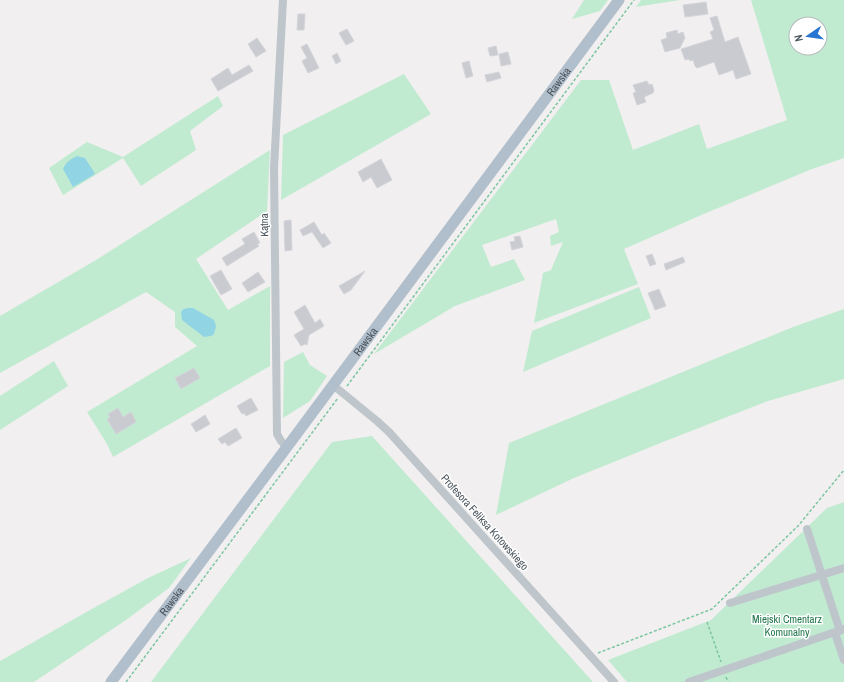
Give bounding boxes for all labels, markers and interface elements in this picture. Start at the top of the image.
north arrow [788,16,828,56]
text: N [791,34,806,43]
street label: Rawska [543,64,574,98]
street label: Kątna [257,213,271,237]
street label: Rawska [350,324,381,359]
street label: Profesora Feliksa Kotowskiego [438,471,532,573]
street label: Rawska [156,584,187,618]
park label: Miejski Cmentarz Komunalny [752,612,823,639]

